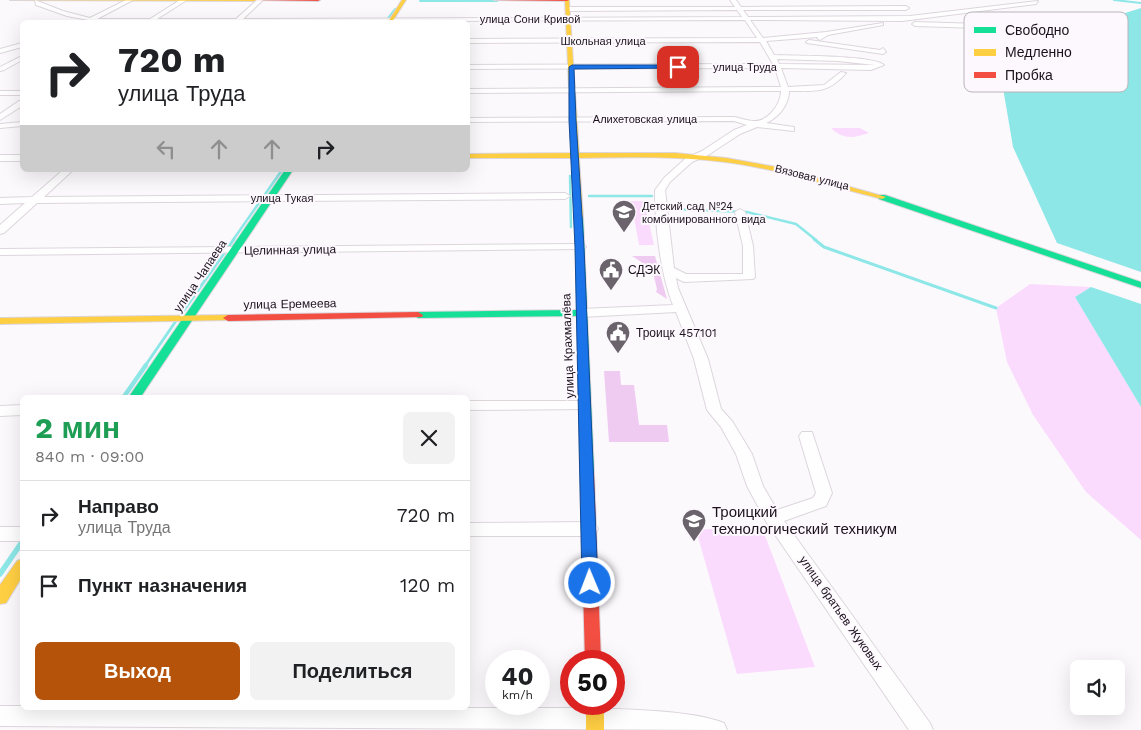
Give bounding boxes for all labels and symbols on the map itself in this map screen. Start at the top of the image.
legend [964,12,1128,92]
street label: улица Сони Кривой [480,13,580,26]
text: Свободно [1005,22,1070,38]
street label: Школьная улица [560,35,646,48]
text: Медленно [1005,44,1072,60]
pin [657,46,699,88]
street label: улица Труда [713,61,778,74]
text: Пробка [1005,67,1053,83]
street label: Алихетовская улица [593,113,698,126]
street label: Вязовая улица [773,162,851,193]
street label: улица Тукая [251,192,313,205]
school or university icon: Детский сад №24 комбинированного вида [611,199,637,233]
place label: Детский сад №24 комбинированного вида [642,200,767,226]
street label: улица Чапаева [171,237,230,315]
street label: Целинная улица [244,242,337,258]
public building icon: СДЭК [598,257,624,291]
place label: СДЭК [628,263,660,277]
street label: улица Крахмалёва [559,293,577,399]
street label: улица Еремеева [243,296,337,312]
public building icon: Троицк 457101 [605,320,631,354]
place label: Троицк 457101 [636,326,717,340]
place label: Троицкий технологический техникум [712,503,897,538]
school or university icon: Троицкий технологический техникум [681,508,707,542]
street label: улица братьев Жуковых [796,553,886,673]
position arrow [563,556,615,608]
speed limit sign: 50 [560,650,625,715]

